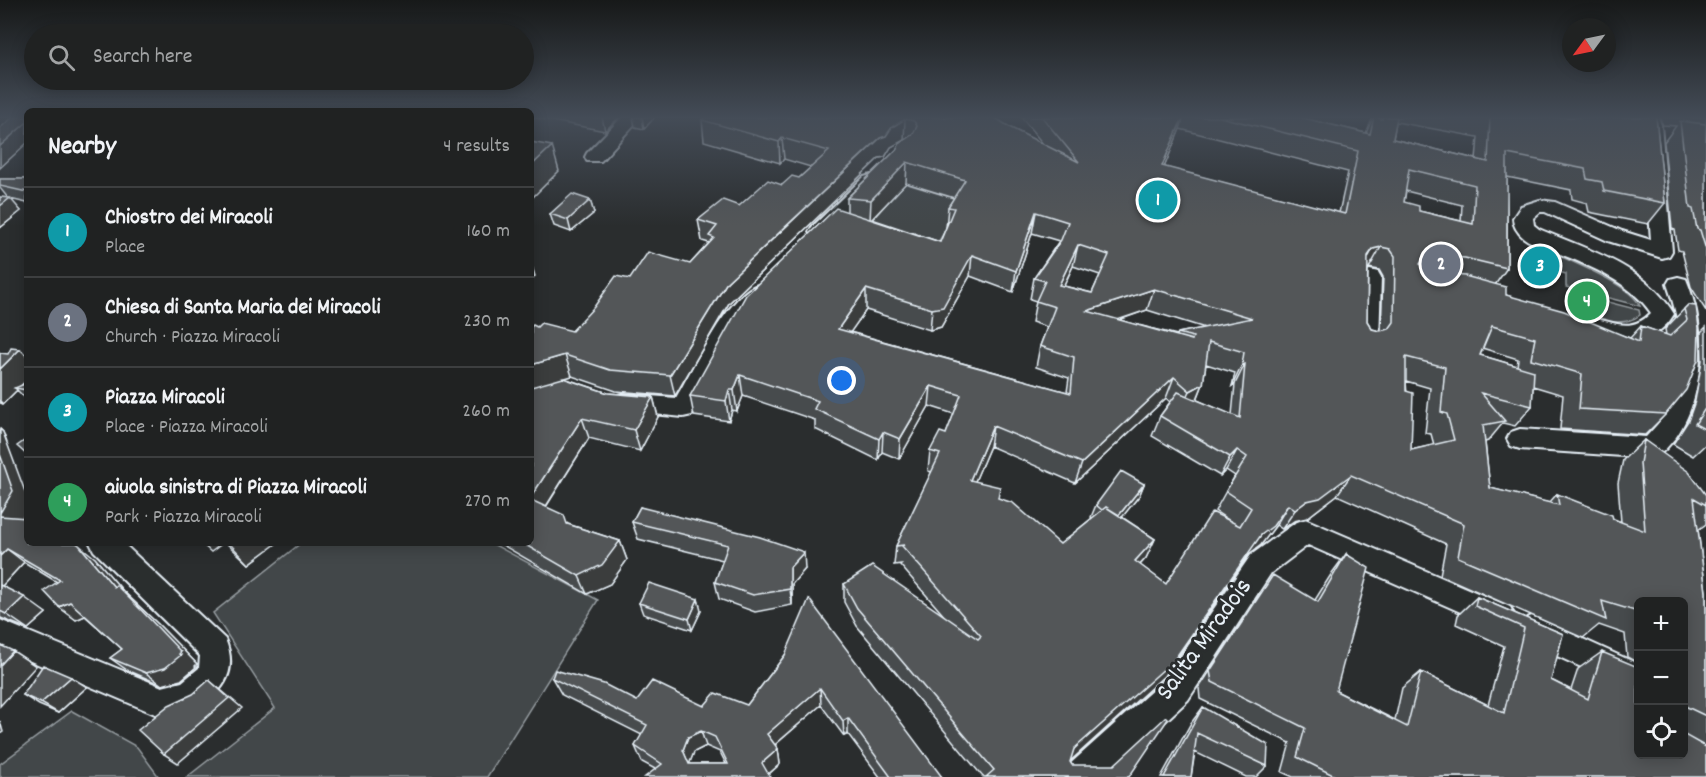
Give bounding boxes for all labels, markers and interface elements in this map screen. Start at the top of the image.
north arrow [1562,18,1616,72]
search box [24,24,534,90]
icon: search [45,41,78,74]
text: Search here [93,42,192,73]
text: Nearby [48,129,116,166]
text: 4 results [443,133,510,161]
pin: 1 [1138,178,1178,222]
text: Chiostro dei Miracoli [105,203,273,234]
text: 1 [65,218,70,246]
text: 160 m [467,218,510,246]
text: Place [105,234,145,262]
pin: 2 [1422,242,1460,286]
pin: 3 [1520,244,1560,288]
pin: 4 [1568,278,1606,324]
text: Chiesa di Santa Maria dei Miracoli [105,293,380,324]
text: 2 [63,308,72,336]
text: 230 m [463,308,510,336]
text: Church · Piazza Miracoli [105,324,280,352]
your location [827,366,856,395]
text: Piazza Miracoli [105,383,225,414]
text: 3 [63,398,72,426]
text: 260 m [462,398,510,426]
text: Place · Piazza Miracoli [105,414,268,442]
text: aiuola sinistra di Piazza Miracoli [105,473,367,504]
text: 4 [63,488,72,516]
text: 270 m [464,488,510,516]
text: Park · Piazza Miracoli [105,504,262,532]
street label: Salita Miradois [1148,571,1262,709]
map controls [1634,597,1688,759]
button: + [1634,597,1688,651]
button: − [1634,651,1688,705]
button: locate [1634,705,1688,759]

